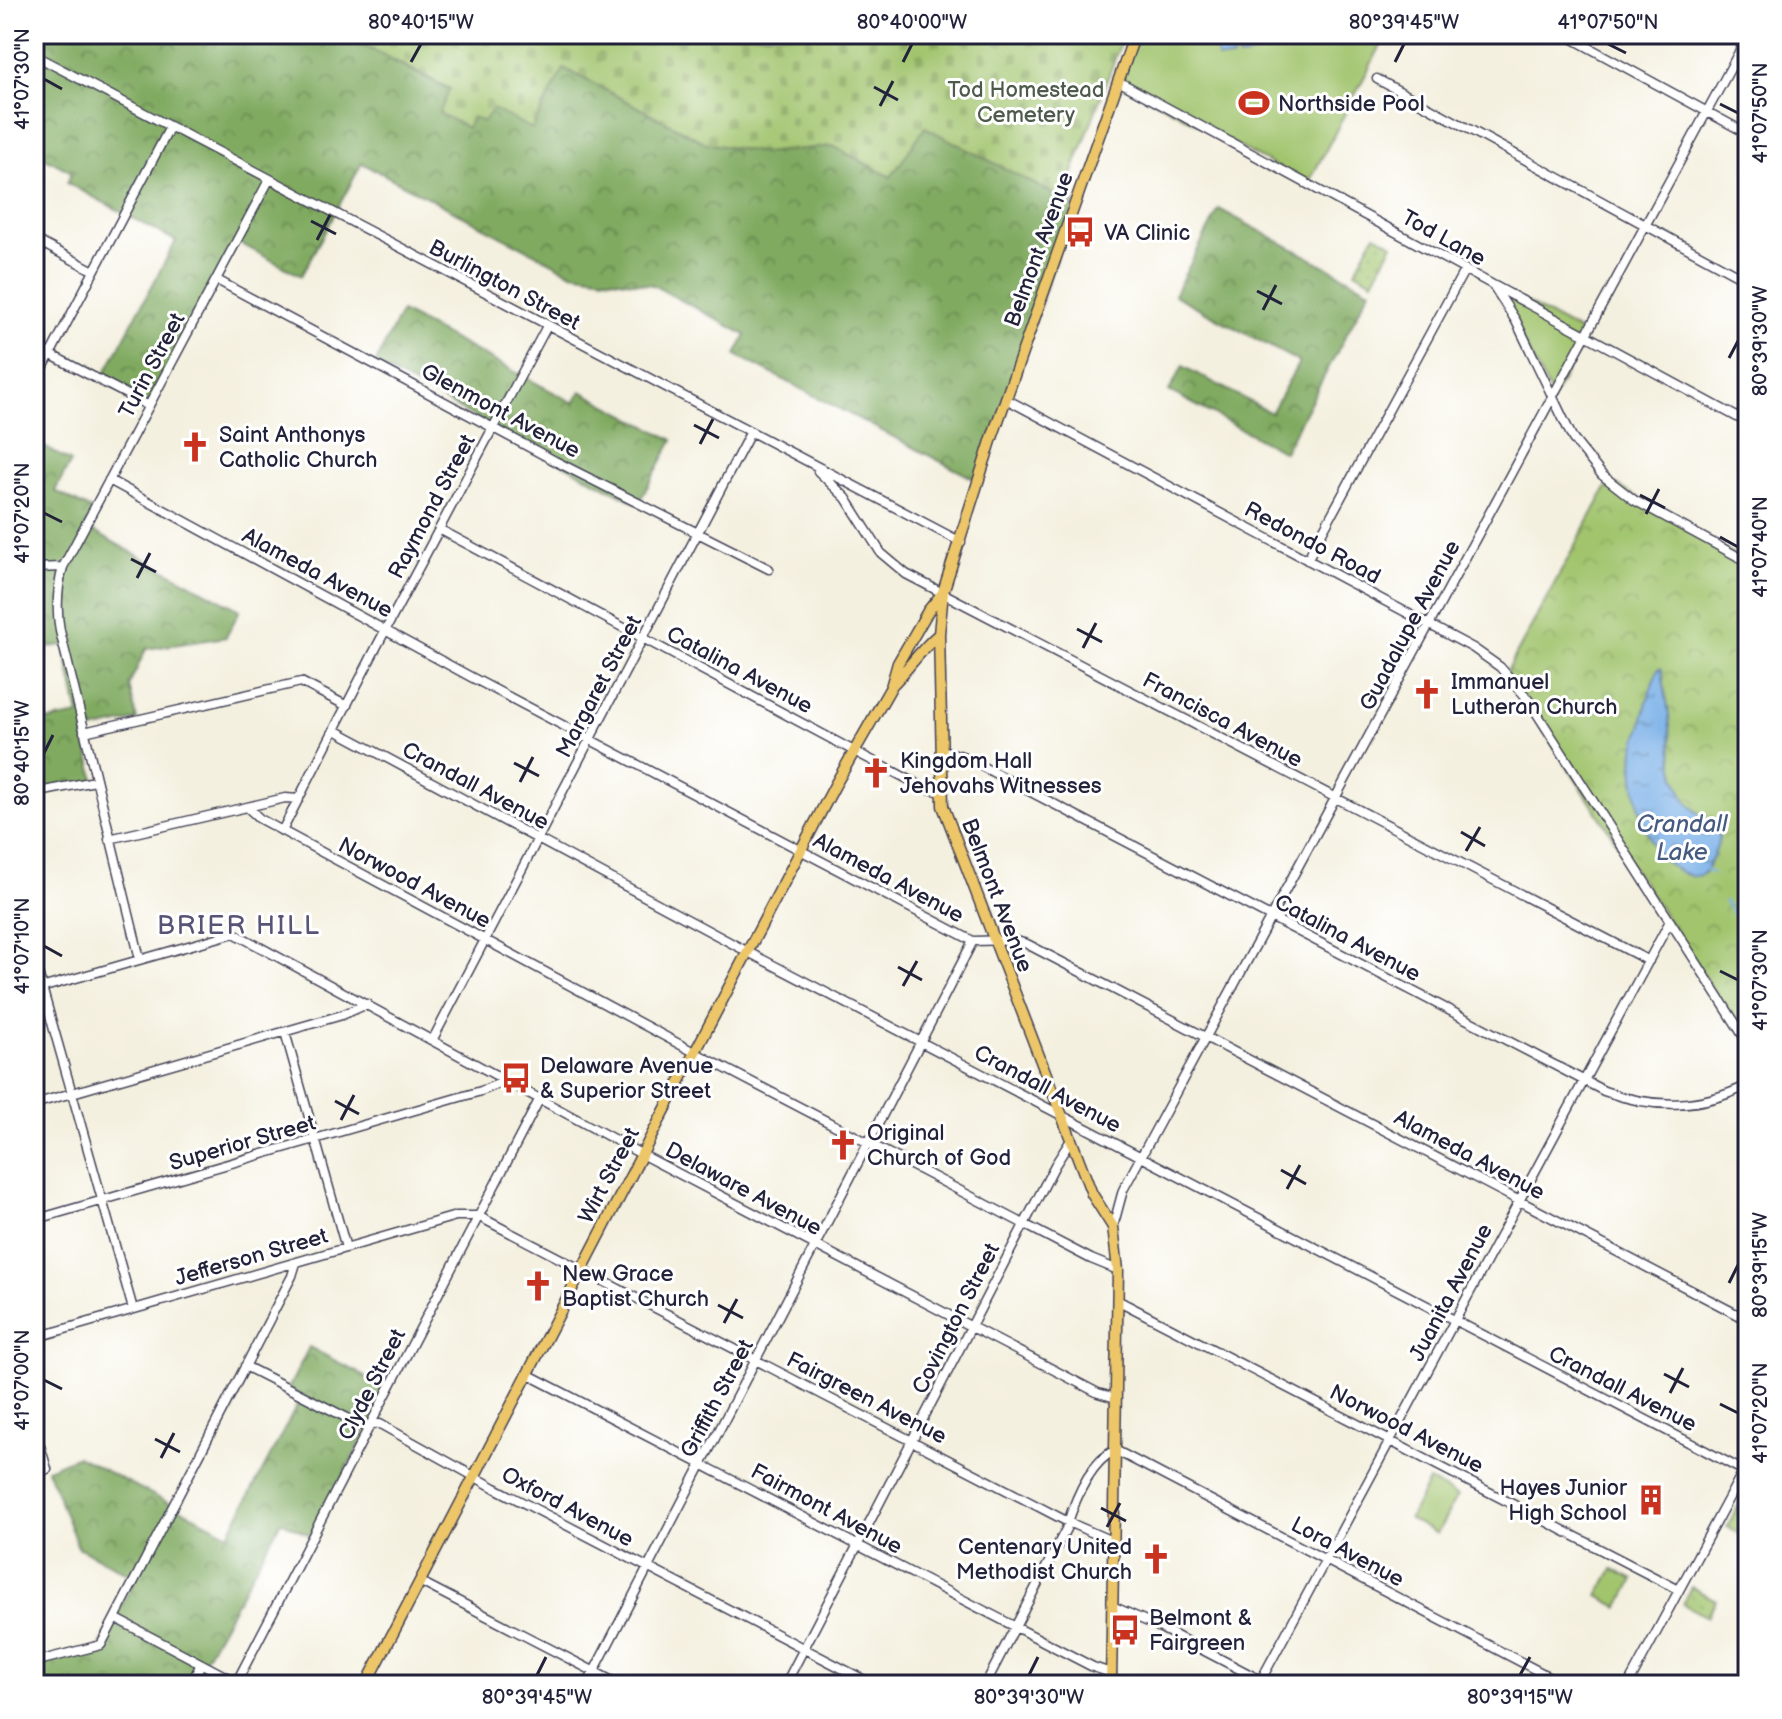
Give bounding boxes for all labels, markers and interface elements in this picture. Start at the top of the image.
text: 80°40'15"W [368,11,474,35]
text: 80°40'00"W [857,11,967,35]
text: 80°39'45"W [1349,11,1459,35]
text: 41°07'50"N [1558,11,1658,35]
text: 41°07'30"N [11,28,35,130]
text: 41°07'50"N [1749,63,1773,163]
park label: Tod Homestead Cemetery [948,77,1104,129]
sports icon: Northside Pool [1237,86,1271,120]
place label: Northside Pool [1278,91,1425,118]
street label: Belmont Avenue [999,168,1080,331]
street label: Tod Lane [1397,204,1490,272]
bus stop icon: VA Clinic [1063,215,1097,249]
place label: VA Clinic [1104,220,1190,247]
street label: Burlington Street [424,234,585,337]
text: 80°39'30"W [1749,286,1773,396]
street label: Turin Street [113,308,191,423]
street label: Glenmont Avenue [416,358,584,465]
place label: Saint Anthonys Catholic Church [219,422,378,474]
church icon: Saint Anthonys Catholic Church [178,430,212,464]
street label: Raymond Street [383,430,482,584]
text: 41°07'20"N [11,462,35,564]
street label: Redondo Road [1240,496,1385,591]
text: 41°07'40"N [1749,496,1773,598]
street label: Alameda Avenue [237,522,397,624]
street label: Guadalupe Avenue [1354,536,1467,715]
street label: Margaret Street [550,611,648,763]
street label: Catalina Avenue [662,621,817,720]
street label: Francisca Avenue [1138,667,1307,774]
place label: Immanuel Lutheran Church [1451,669,1618,721]
church icon: Immanuel Lutheran Church [1410,677,1444,711]
text: 80°40'15"W [11,700,35,806]
street label: Crandall Avenue [397,736,553,836]
place label: Kingdom Hall Jehovahs Witnesses [900,748,1102,800]
church icon: Kingdom Hall Jehovahs Witnesses [859,756,893,790]
water label: Crandall Lake [1637,810,1729,867]
street label: Belmont Avenue [955,815,1038,976]
street label: Alameda Avenue [808,827,968,929]
street label: Norwood Avenue [333,832,495,935]
street label: Catalina Avenue [1270,889,1425,988]
text: 41°07'10"N [11,897,35,995]
district label: BRIER HILL [157,911,321,942]
text: 41°07'30"N [1749,929,1773,1031]
street label: Crandall Avenue [969,1039,1125,1139]
place label: Delaware Avenue & Superior Street [540,1053,713,1105]
bus stop icon: Delaware Avenue & Superior Street [499,1061,533,1095]
street label: Alameda Avenue [1389,1104,1549,1206]
street label: Superior Street [166,1110,319,1177]
place label: Original Church of God [867,1120,1011,1172]
street label: Wirt Street [573,1123,646,1228]
church icon: Original Church of God [826,1128,860,1162]
street label: Delaware Avenue [660,1137,826,1242]
text: 80°39'15"W [1749,1212,1773,1318]
street label: Juanita Avenue [1404,1219,1499,1366]
street label: Jefferson Street [172,1223,331,1292]
street label: Covington Street [907,1239,1006,1399]
place label: New Grace Baptist Church [562,1261,709,1313]
church icon: New Grace Baptist Church [521,1269,555,1303]
street label: Clyde Street [333,1324,412,1445]
text: 41°07'00"N [11,1329,35,1431]
street label: Griffith Street [675,1335,760,1462]
street label: Crandall Avenue [1544,1340,1701,1438]
street label: Fairgreen Avenue [782,1346,951,1450]
text: 41°07'20"N [1749,1362,1773,1464]
street label: Norwood Avenue [1325,1379,1488,1480]
street label: Fairmont Avenue [746,1458,907,1561]
street label: Oxford Avenue [497,1461,638,1553]
place label: Hayes Junior High School [1499,1475,1628,1527]
building icon: Hayes Junior High School [1634,1483,1668,1517]
street label: Lora Avenue [1286,1511,1408,1593]
place label: Centenary United Methodist Church [956,1534,1132,1586]
church icon: Centenary United Methodist Church [1139,1542,1173,1576]
place label: Belmont & Fairgreen [1149,1605,1252,1657]
bus stop icon: Belmont & Fairgreen [1108,1613,1142,1647]
text: 80°39'45"W [482,1686,592,1710]
text: 80°39'30"W [974,1686,1084,1710]
text: 80°39'15"W [1467,1686,1573,1710]

